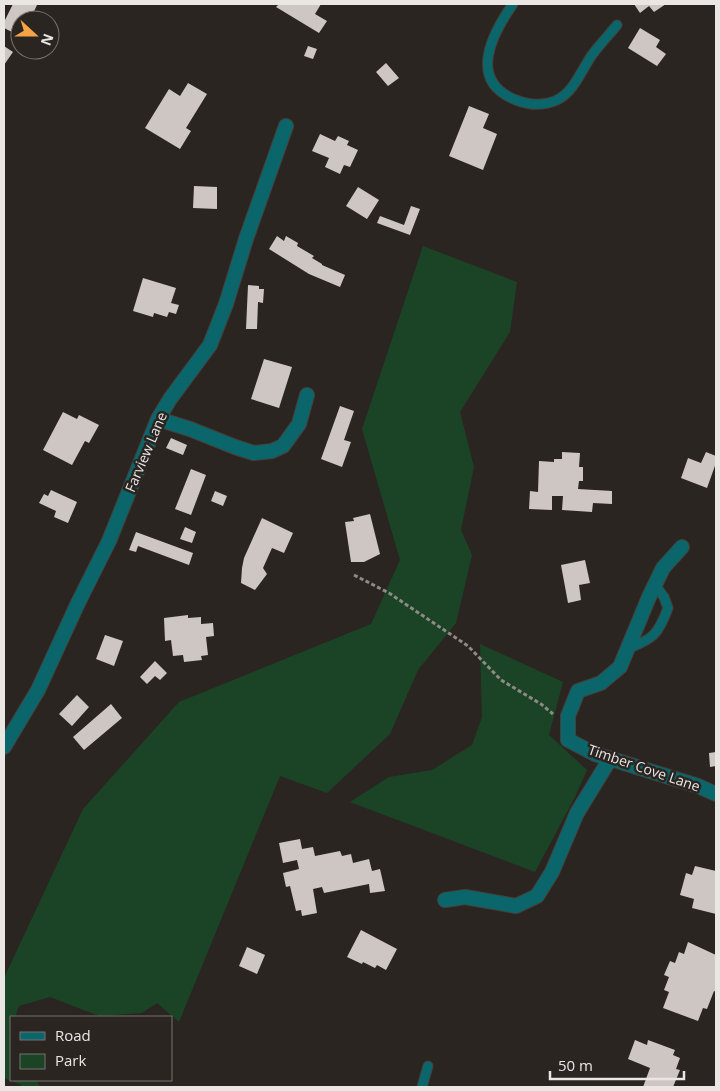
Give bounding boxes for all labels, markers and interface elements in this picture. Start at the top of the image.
north arrow [10,10,60,60]
text: N [37,31,59,49]
street label: Farview Lane [120,409,171,495]
street label: Timber Cove Lane [586,739,703,796]
legend [10,1016,172,1081]
text: Road [55,1025,91,1045]
scale bar [550,1048,684,1080]
text: Park [55,1050,86,1070]
text: 50 m [558,1055,593,1075]

